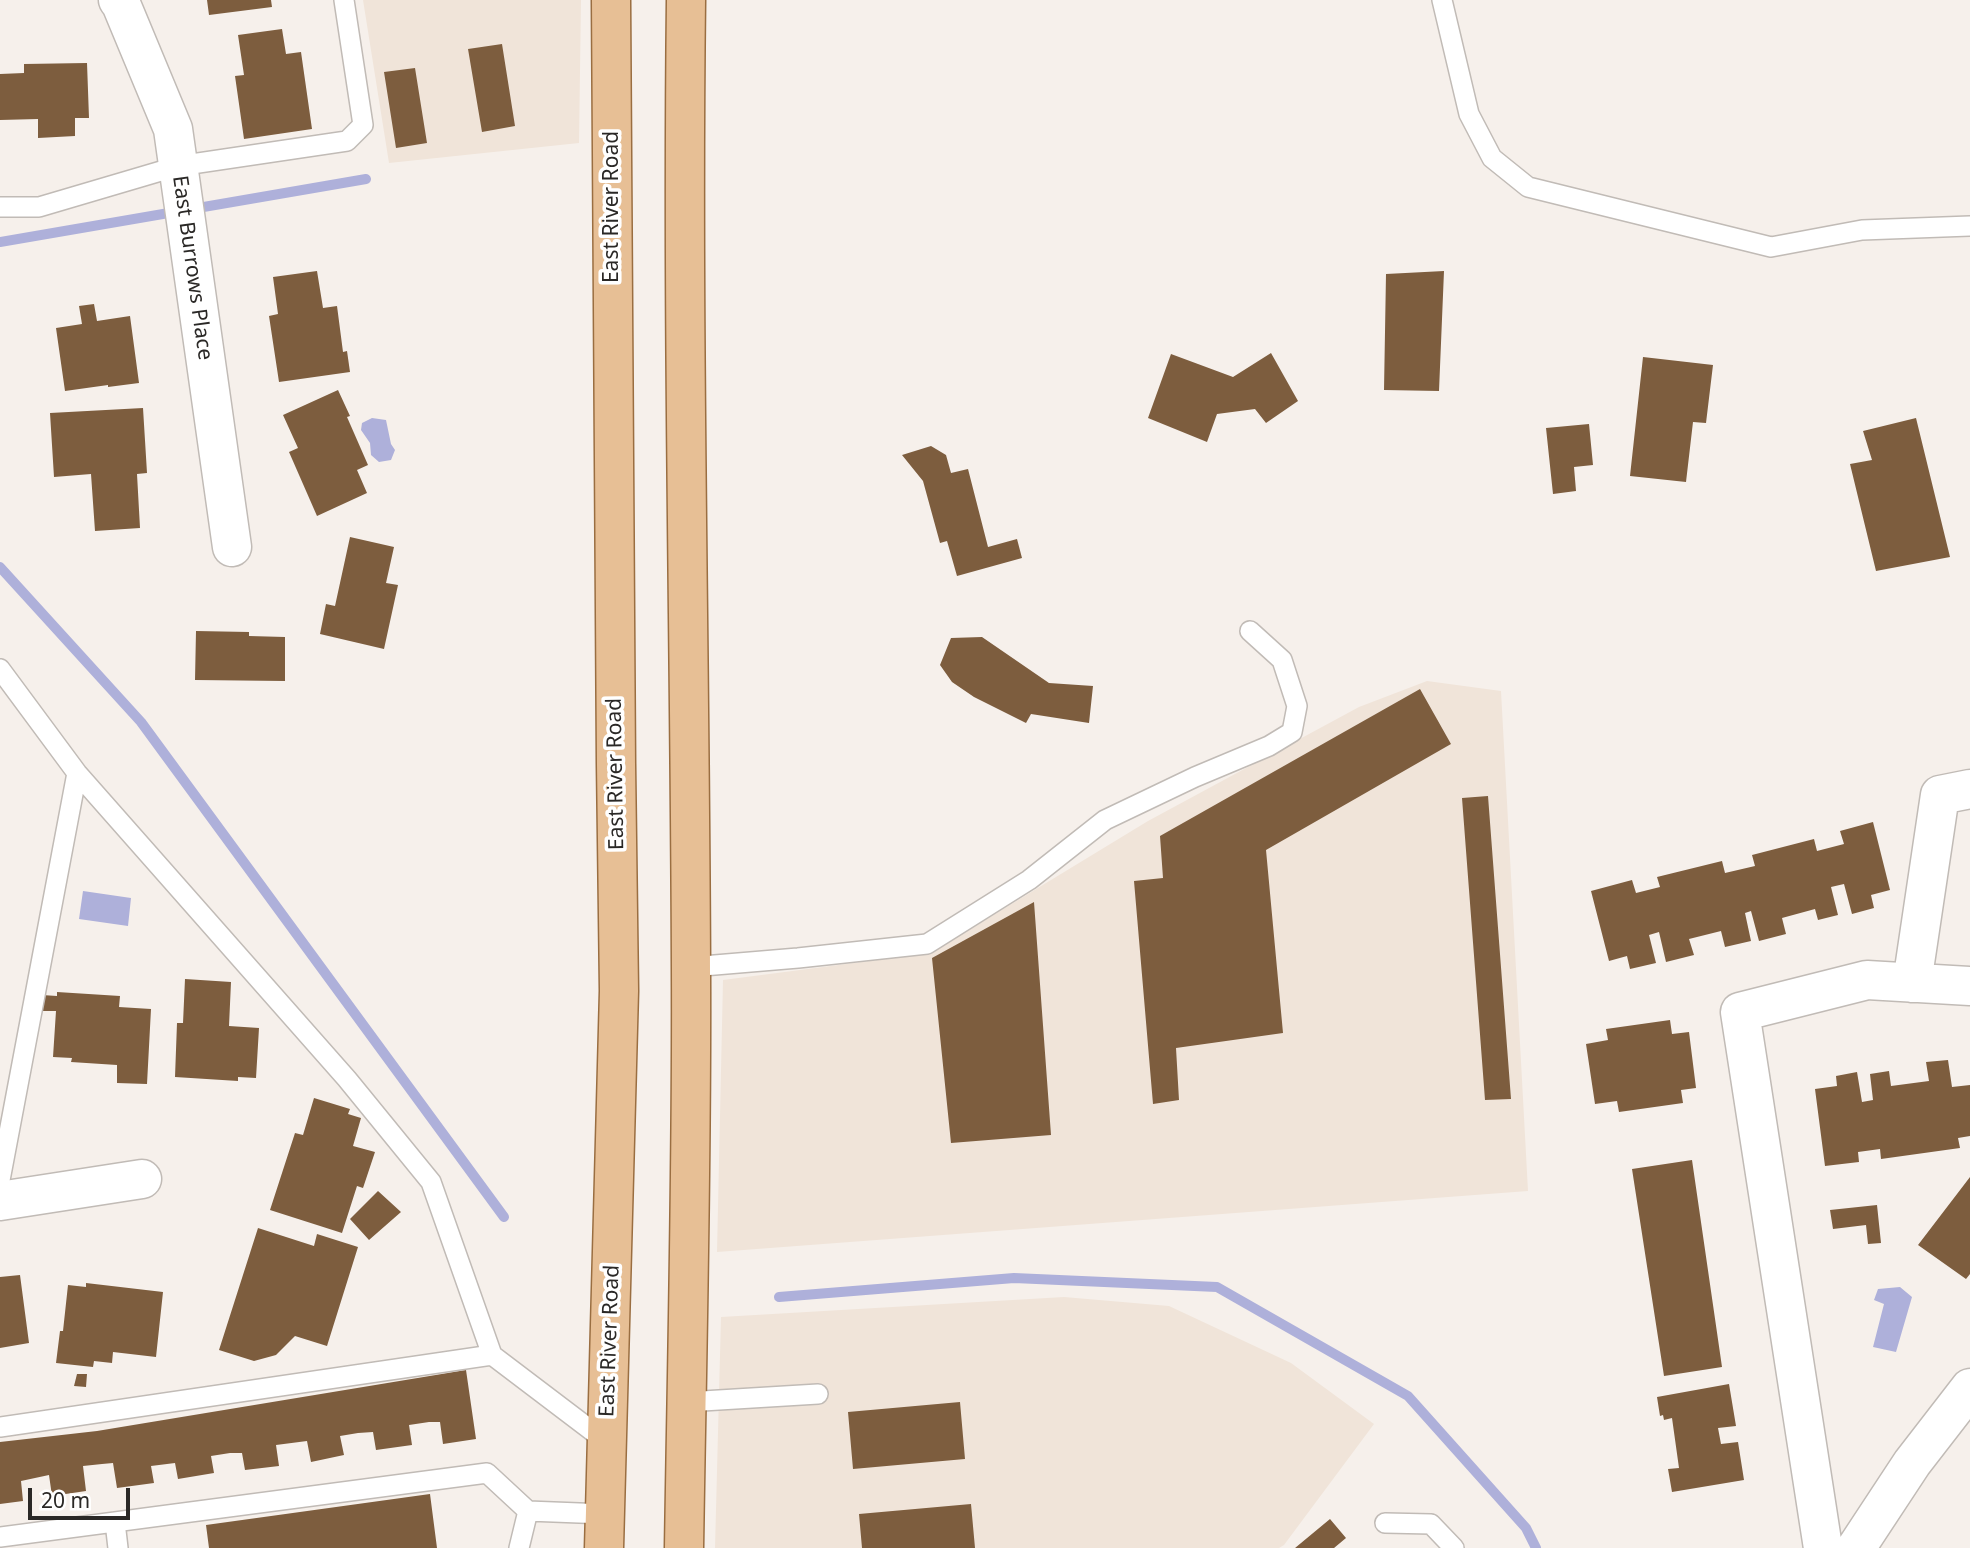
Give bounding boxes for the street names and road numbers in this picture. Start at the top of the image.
street label: East River Road [599,131,625,283]
street label: East Burrows Place [167,174,217,362]
street label: East River Road [602,698,630,850]
street label: East River Road [595,1265,625,1417]

